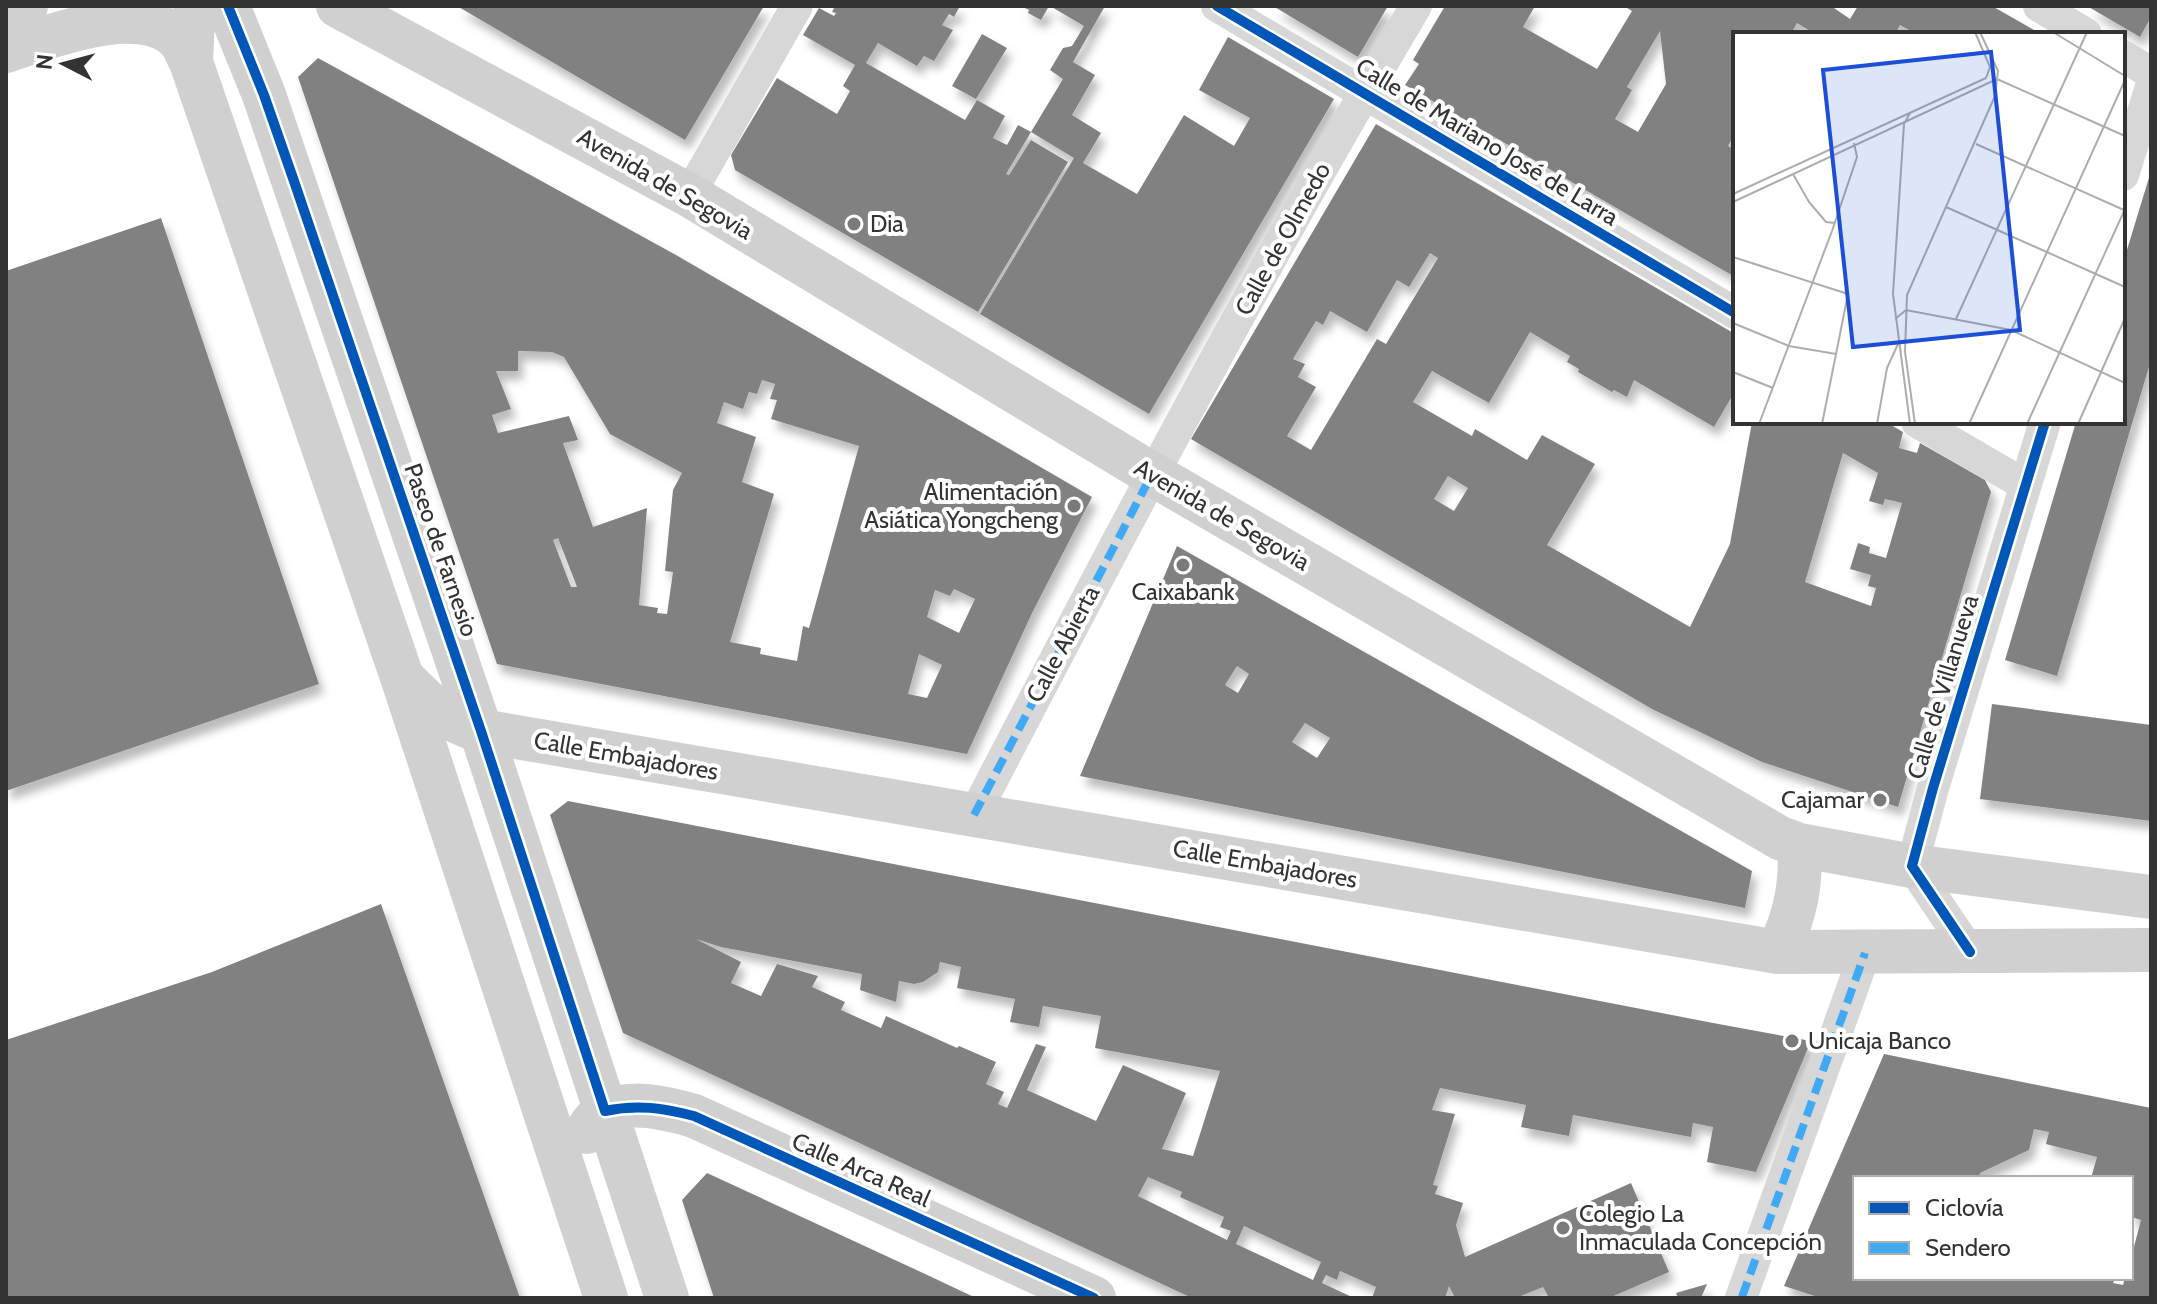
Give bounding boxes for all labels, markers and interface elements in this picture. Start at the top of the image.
north arrow [24,24,104,104]
inset map [1733,32,2125,424]
street label: Calle de Mariano José de Larra [1351,52,1624,232]
text: N [30,53,59,71]
street label: Avenida de Segovia [573,122,758,246]
street label: Calle de Olmedo [1229,157,1336,320]
place label: Dia [870,209,904,238]
marker: Dia [845,215,863,233]
street label: Avenida de Segovia [1130,453,1315,577]
street label: Paseo de Farnesio [398,460,485,640]
place label: Alimentación Asiática Yongcheng [864,477,1059,534]
marker: Alimentación Asiática Yongcheng [1065,497,1083,515]
marker: Caixabank [1174,556,1192,574]
place label: Caixabank [1131,577,1235,606]
street label: Calle Abierta [1020,580,1106,707]
street label: Calle de Villanueva [1901,591,1984,783]
street label: Calle Embajadores [532,725,721,786]
place label: Cajamar [1781,785,1864,814]
marker: Cajamar [1871,791,1889,809]
street label: Calle Embajadores [1171,833,1360,894]
place label: Unicaja Banco [1808,1026,1951,1055]
marker: Unicaja Banco [1783,1032,1801,1050]
street label: Calle Arca Real [787,1126,935,1213]
legend [1853,1176,2133,1280]
text: Ciclovía [1925,1193,2004,1222]
place label: Colegio La Inmaculada Concepción [1579,1199,1822,1256]
marker: Colegio La Inmaculada Concepción [1554,1219,1572,1237]
text: Sendero [1925,1233,2011,1262]

